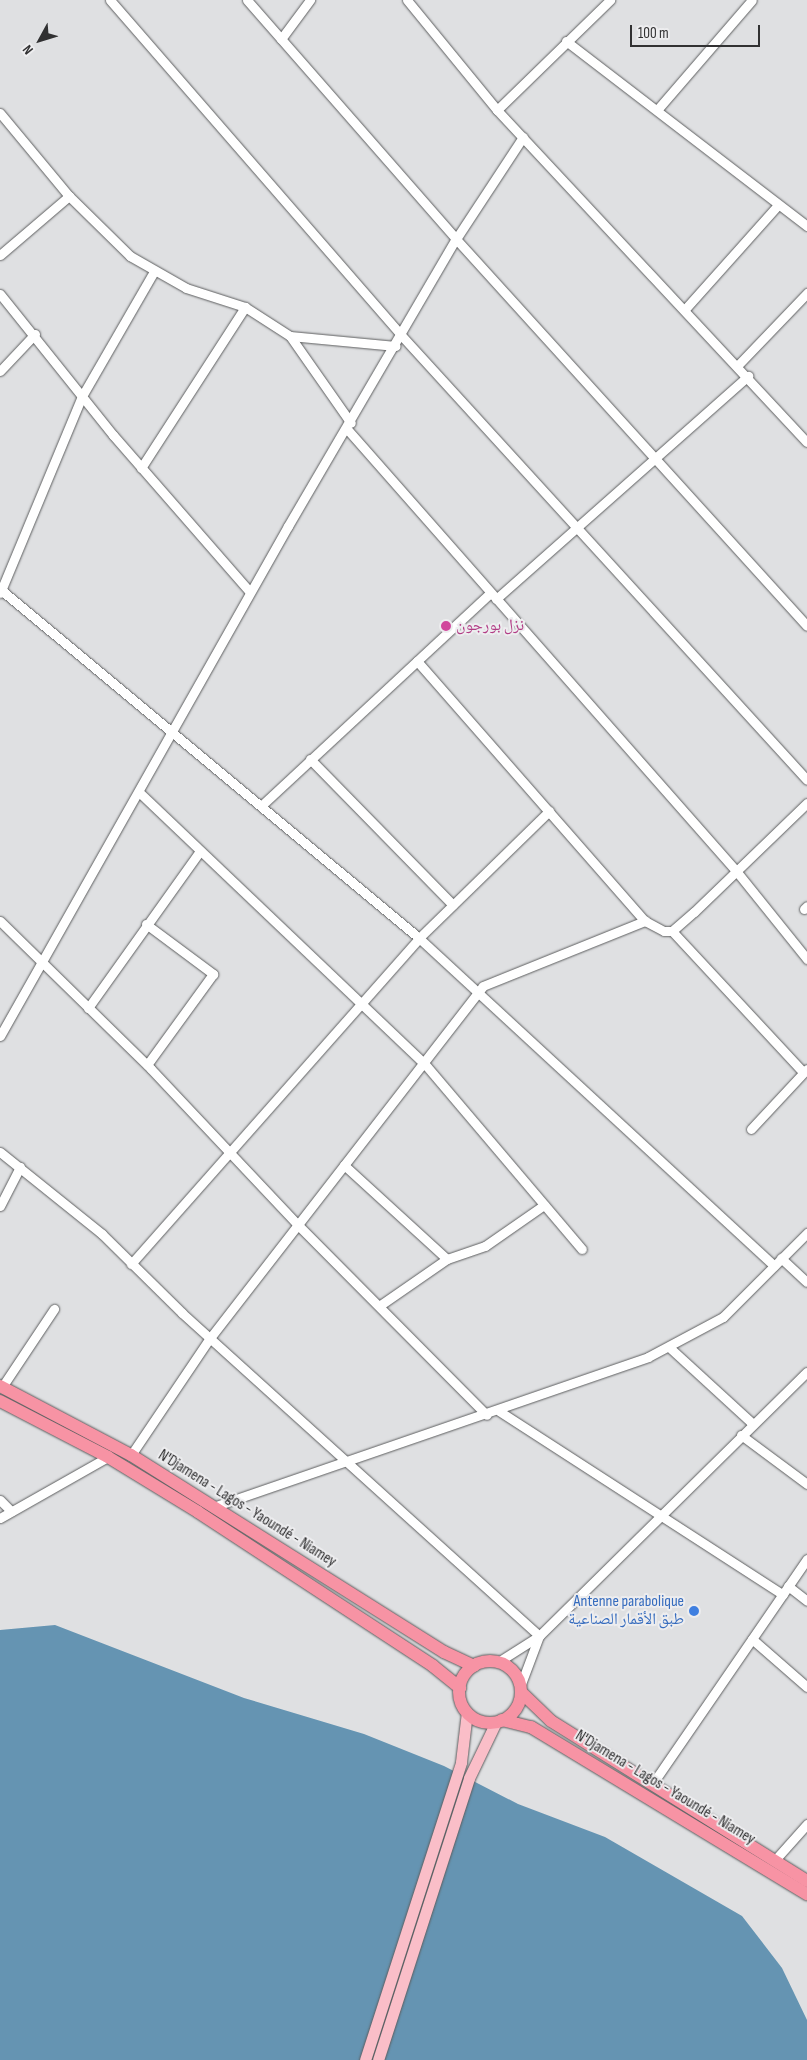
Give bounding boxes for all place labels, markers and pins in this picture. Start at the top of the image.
place label: نزل بورجون [456,616,524,636]
marker: نزل بورجون [440,620,452,632]
place label: Antenne parabolique طبق الأقمار الصناعية [568,1592,684,1630]
marker: Antenne parabolique طبق الأقمار الصناعية [688,1605,700,1617]

